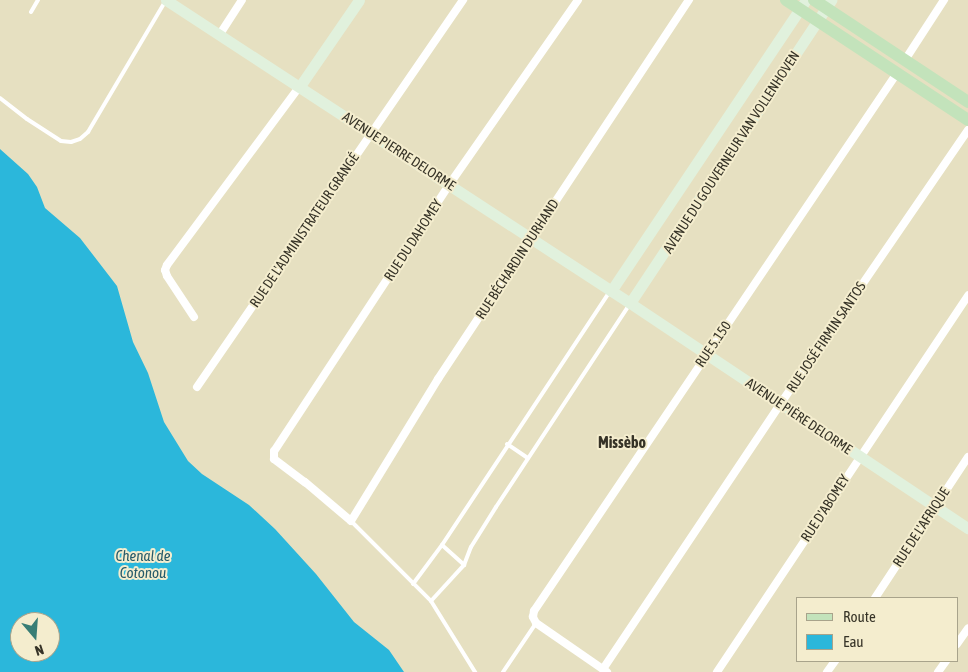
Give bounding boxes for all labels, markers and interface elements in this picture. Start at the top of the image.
street label: AVENUE DU GOUVERNEUR VAN VOLLENHOVEN [659,48,803,256]
street label: AVENUE PIERRE DELORME [339,108,459,194]
street label: RUE DE L'ADMINISTRATEUR GRANGÉ [246,149,362,311]
street label: RUE DU DAHOMEY [380,196,446,284]
street label: RUE BÉCHARDIN DURHAND [472,196,562,322]
street label: RUE JOSÉ FIRMIN SANTOS [783,278,869,396]
street label: RUE 5.150 [692,318,734,370]
street label: AVENUE PIÈRE DELORME [743,374,855,458]
district label: Missèbo [598,432,646,452]
street label: RUE D'ABOMEY [797,471,853,545]
street label: RUE DE L'AFRIQUE [889,484,953,570]
water label: Chenal de Cotonou [115,546,171,581]
legend [796,597,958,662]
text: Route [843,608,876,625]
north arrow [10,612,60,662]
text: Eau [843,633,864,650]
text: N [33,641,46,659]

